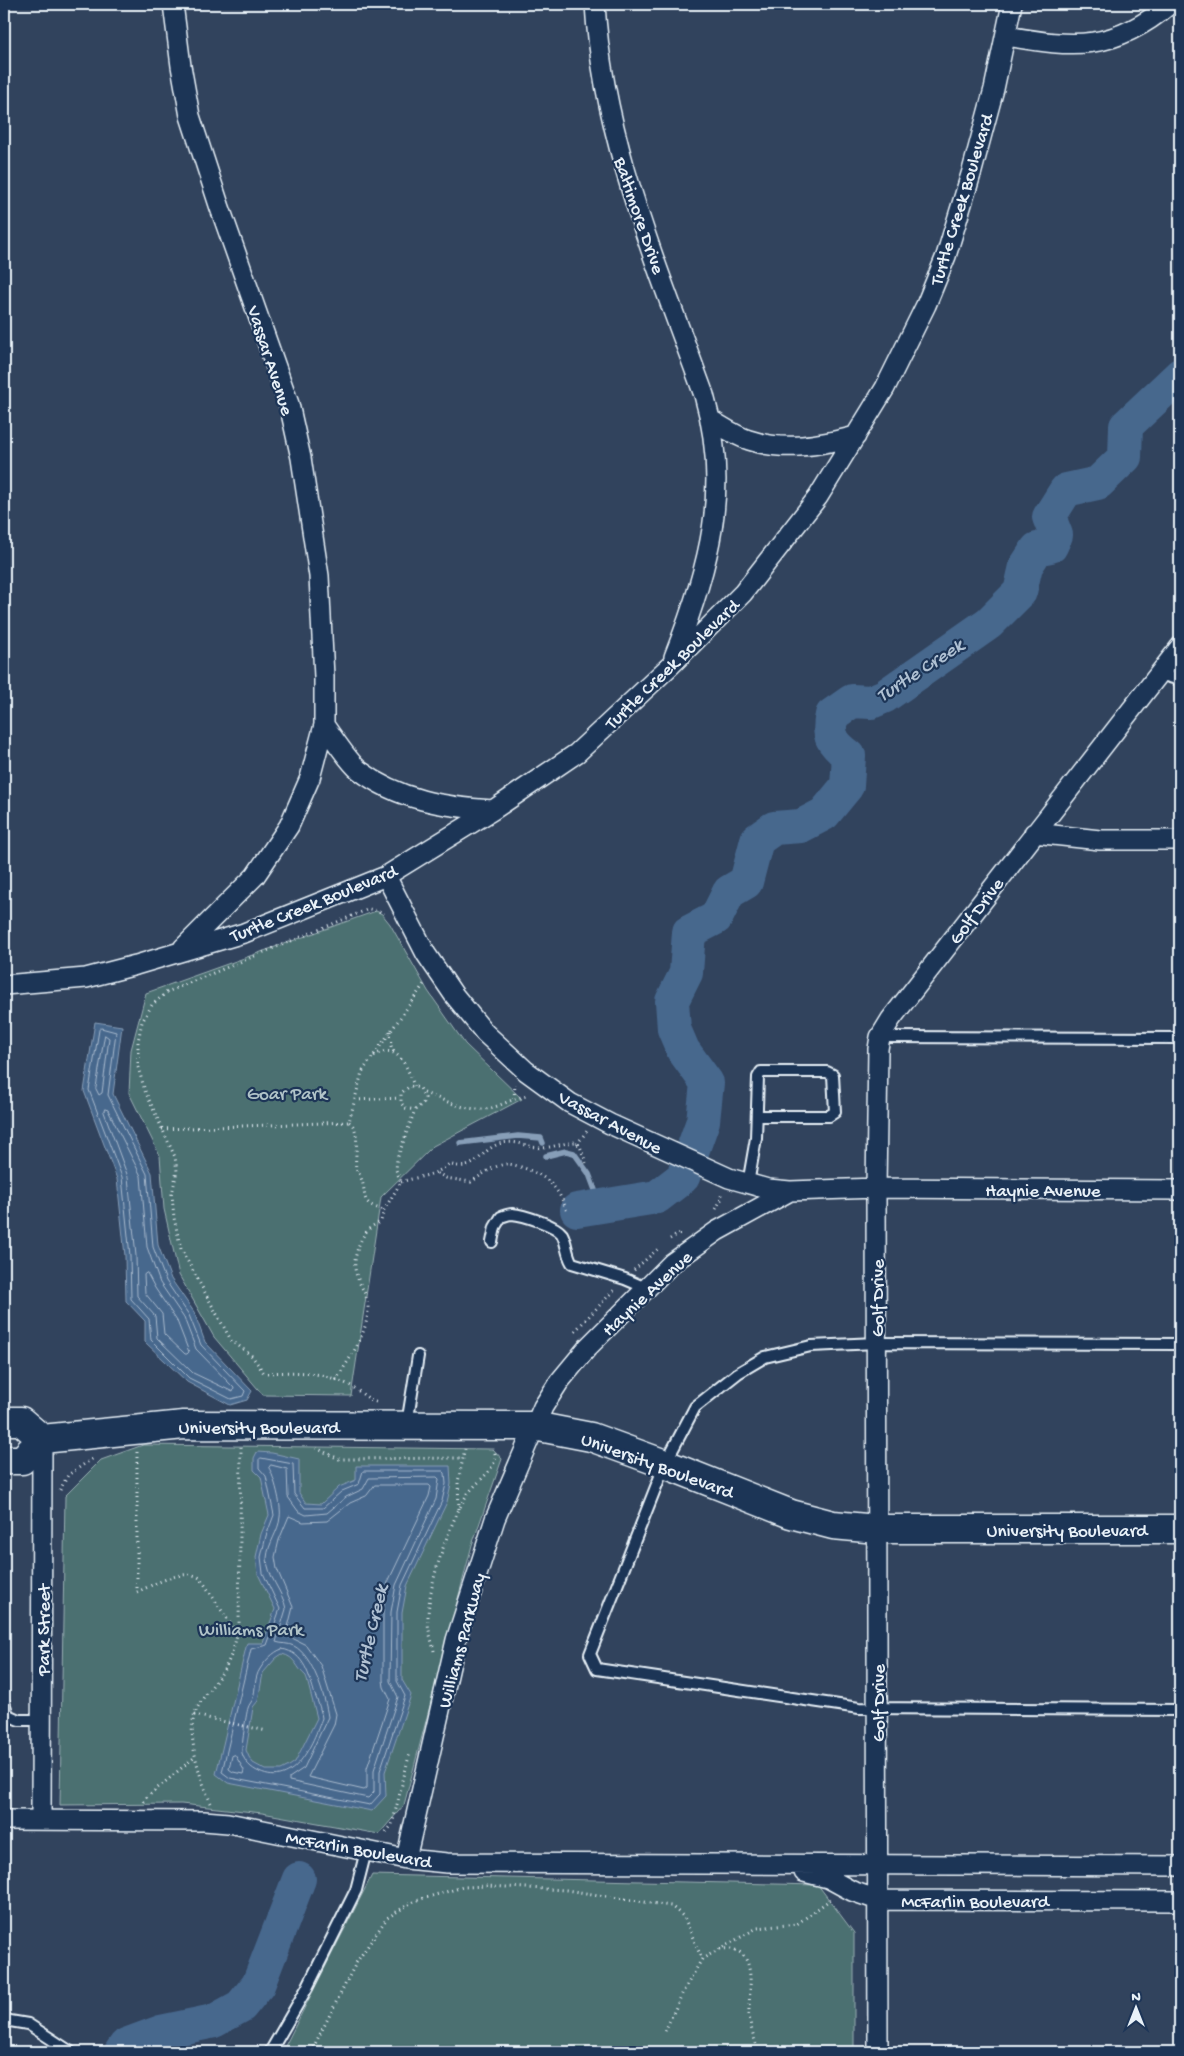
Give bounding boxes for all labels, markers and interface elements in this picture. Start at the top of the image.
street label: Turtle Creek Boulevard [926,110,1001,289]
street label: Baltimore Drive [607,154,669,278]
street label: Vassar Avenue [240,302,297,419]
street label: Turtle Creek Boulevard [601,594,747,736]
water label: Turtle Creek [873,634,971,709]
street label: Turtle Creek Boulevard [227,861,403,950]
street label: Golf Drive [945,874,1010,950]
park label: Goar Park [247,1084,328,1107]
street label: Vassar Avenue [553,1087,665,1161]
street label: Haynie Avenue [985,1181,1101,1204]
street label: Haynie Avenue [598,1247,699,1342]
street label: Golf Drive [868,1259,891,1337]
street label: University Boulevard [178,1418,341,1441]
street label: University Boulevard [577,1429,738,1506]
street label: University Boulevard [986,1521,1149,1544]
street label: Williams Parkway [434,1570,493,1711]
water label: Turtle Creek [350,1581,395,1685]
street label: Park Street [34,1582,57,1677]
park label: Williams Park [199,1620,305,1643]
street label: Golf Drive [869,1664,892,1742]
street label: McFarlin Boulevard [284,1827,435,1876]
street label: McFarlin Boulevard [901,1892,1051,1915]
north arrow [1112,1984,1162,2034]
text: N [1131,1989,1141,2006]

